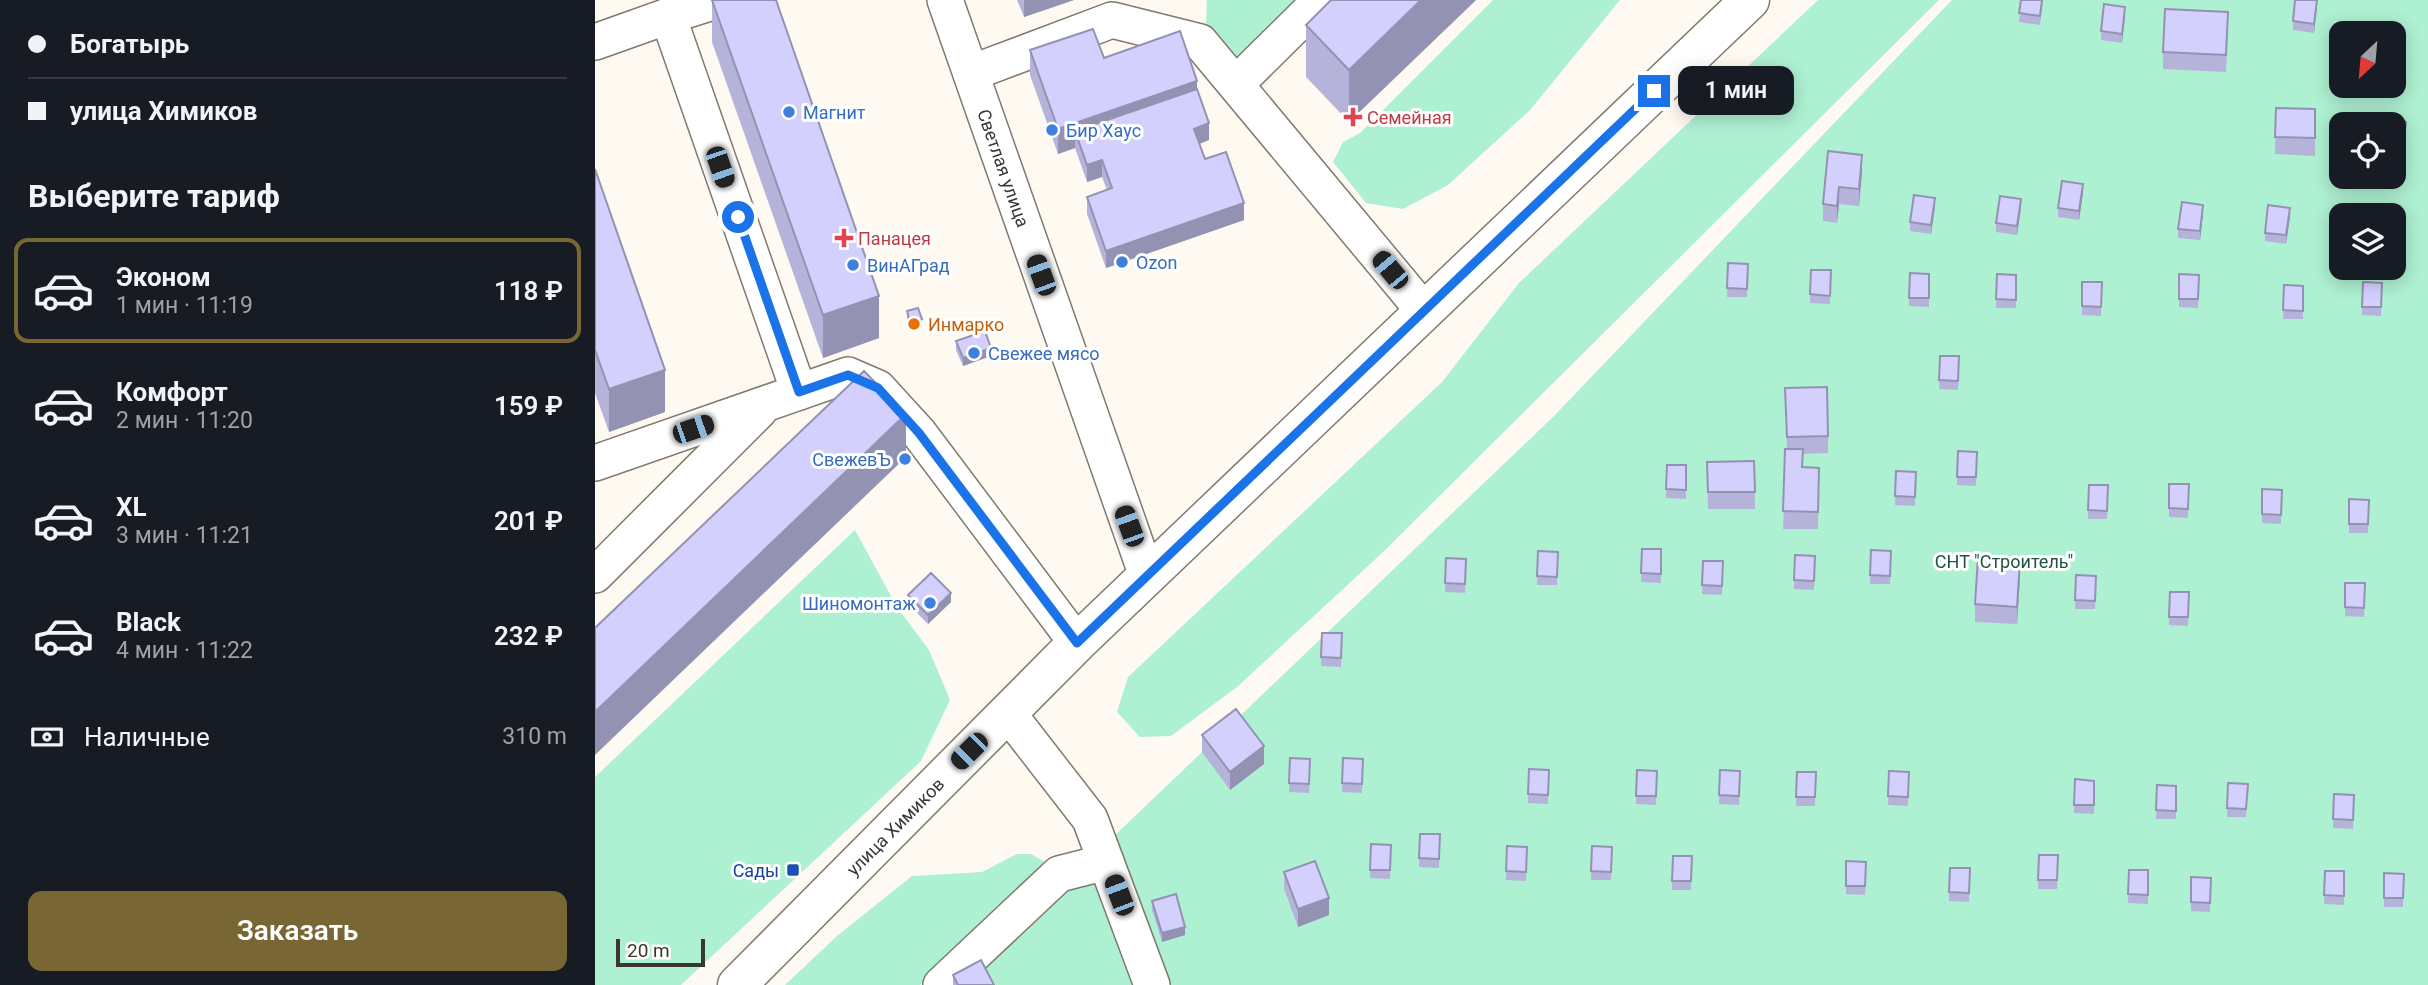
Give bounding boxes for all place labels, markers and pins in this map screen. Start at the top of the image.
place label: Магнит [803,102,866,123]
marker: Магнит [781,104,797,120]
place label: Семейная [1367,107,1452,128]
marker: Семейная [1345,109,1361,125]
place label: Бир Хаус [1066,120,1141,141]
marker: Бир Хаус [1044,122,1060,138]
place label: Панацея [858,228,931,249]
marker: Панацея [836,230,852,246]
place label: Ozon [1136,252,1177,273]
marker: Ozon [1114,254,1130,270]
place label: ВинАГрад [867,255,950,276]
marker: ВинАГрад [845,257,861,273]
place label: Инмарко [928,314,1004,335]
marker: Инмарко [906,316,922,332]
place label: Свежее мясо [988,343,1100,364]
marker: Свежее мясо [966,345,982,361]
place label: СвежевЪ [812,449,891,470]
marker: СвежевЪ [897,451,913,467]
place label: Шиномонтаж [802,593,916,614]
marker: Шиномонтаж [922,595,938,611]
place label: Сады [733,860,779,881]
marker: Сады [785,862,801,878]

